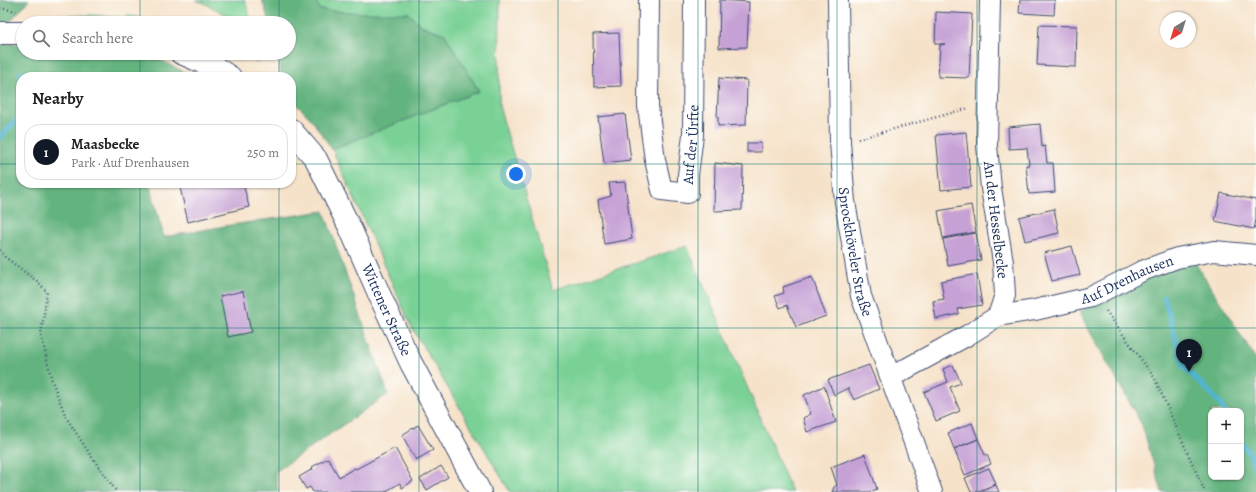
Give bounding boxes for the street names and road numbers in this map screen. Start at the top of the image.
street label: Auf der Ürfte [678,104,703,186]
street label: An der Hesselbecke [979,159,1013,280]
street label: Sprockhöveler Straße [834,186,878,320]
street label: Auf Drenhausen [1078,250,1176,309]
street label: Wittener Straße [357,260,416,359]

